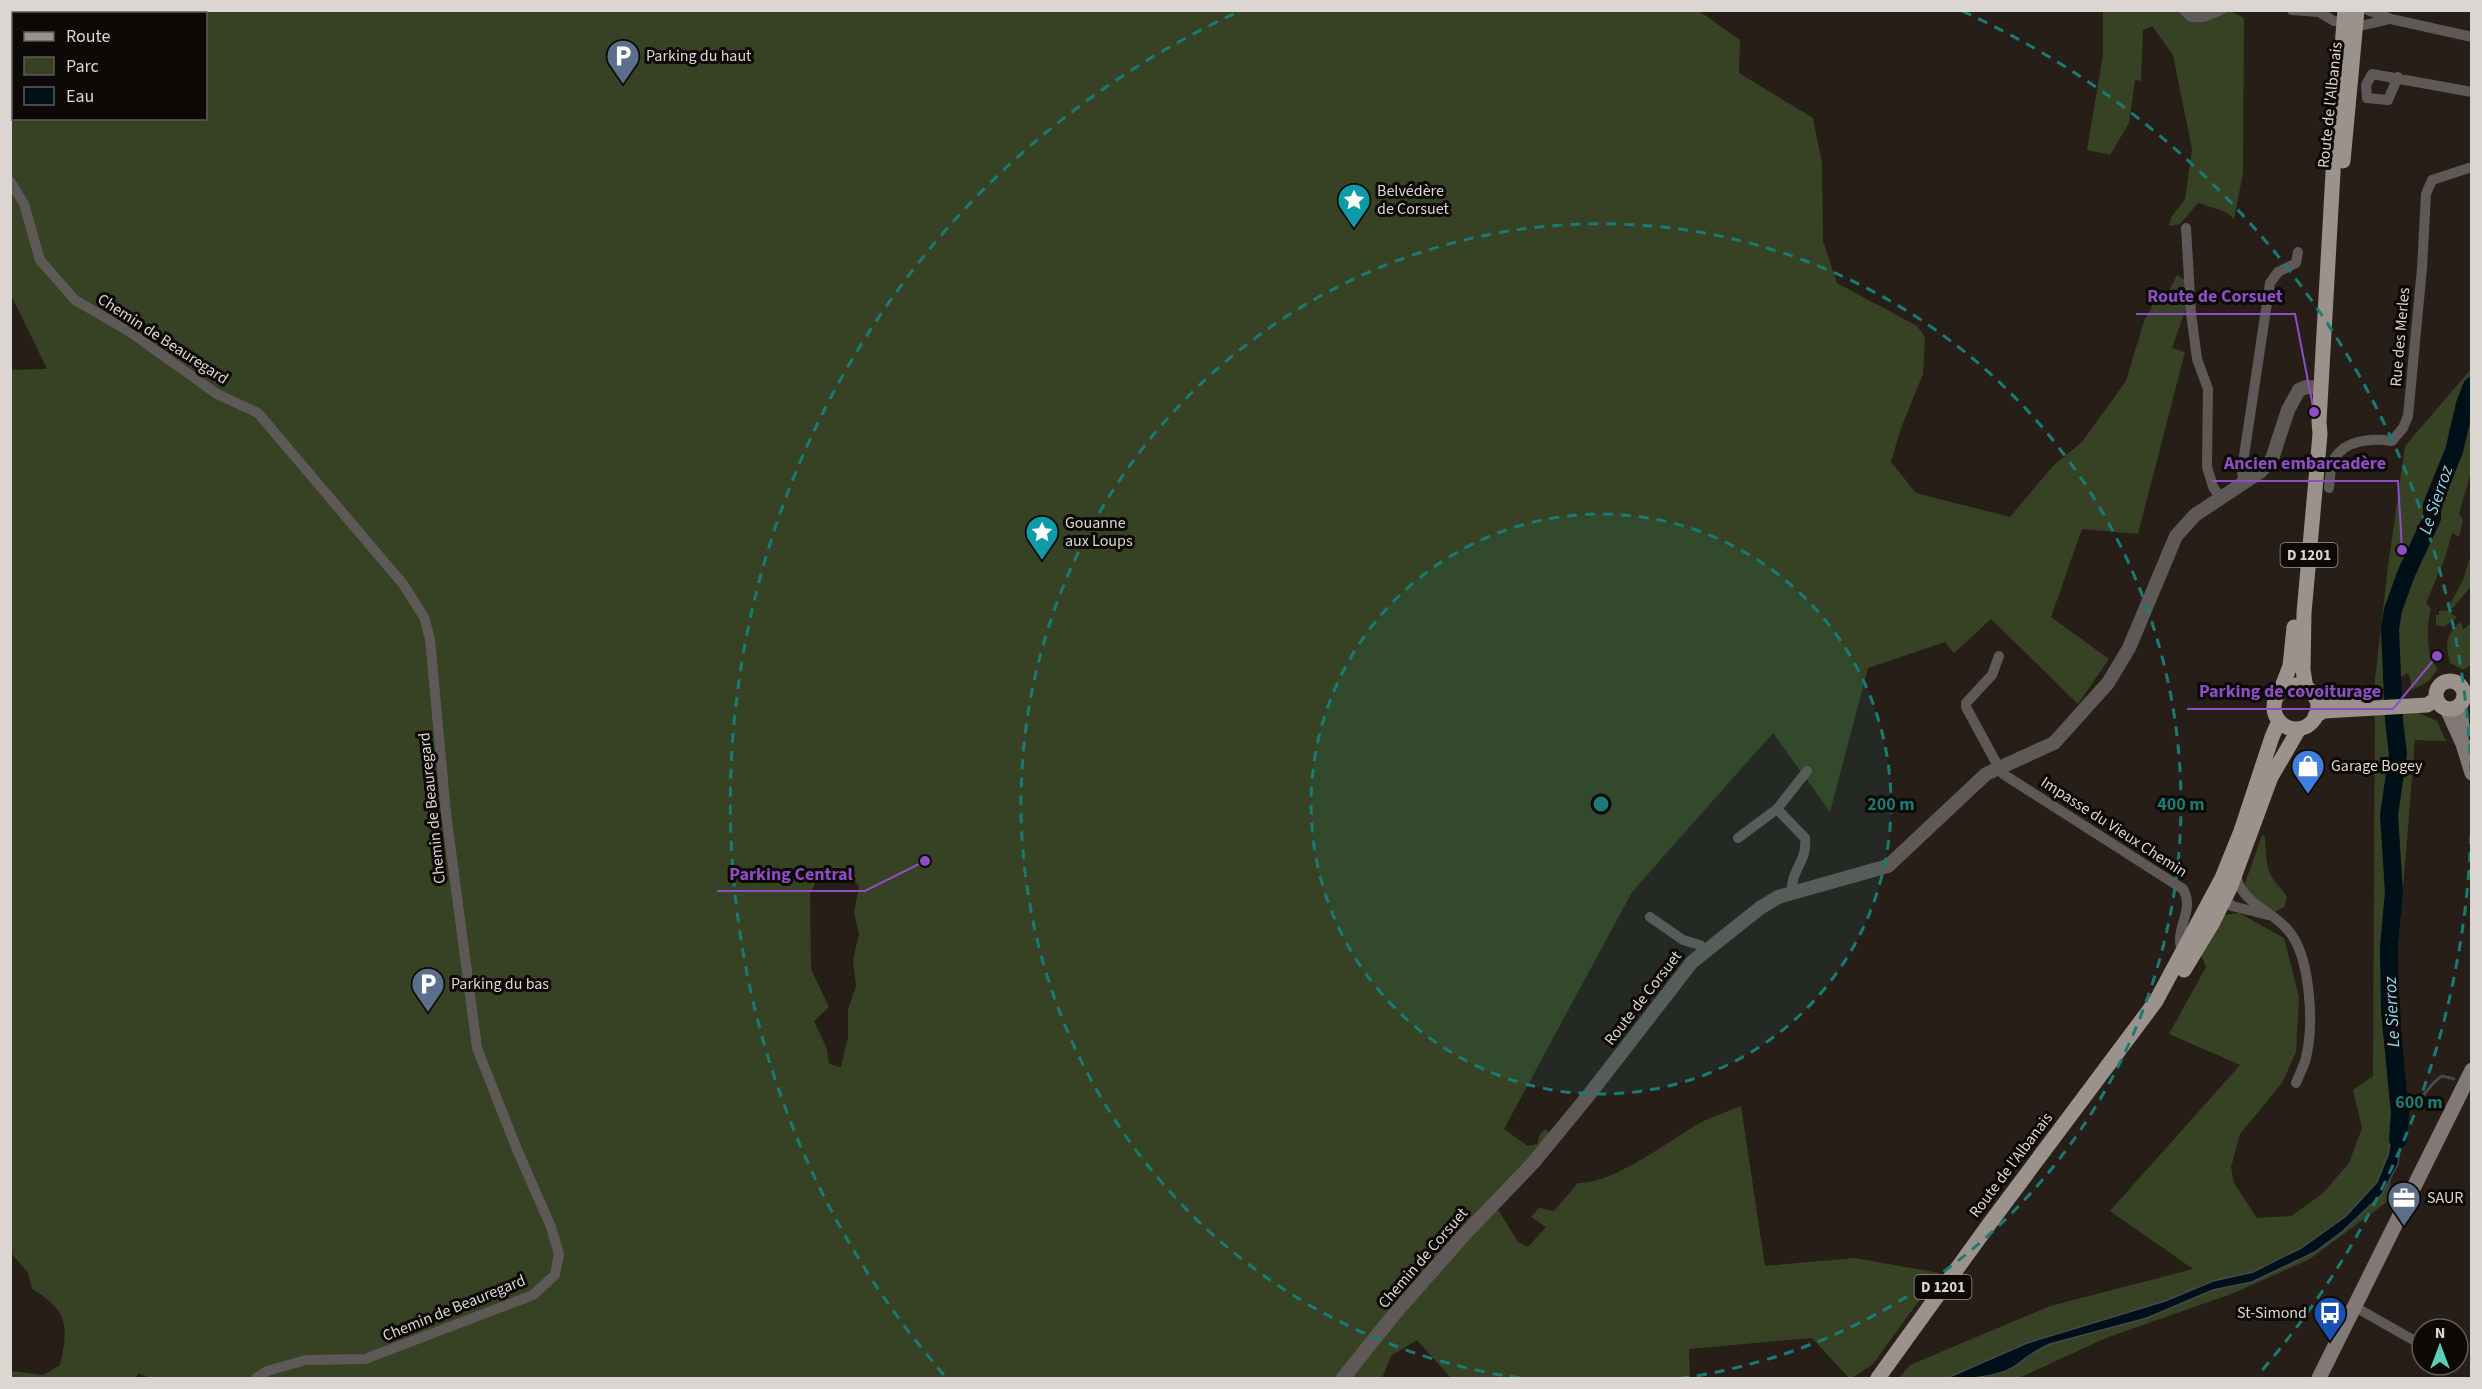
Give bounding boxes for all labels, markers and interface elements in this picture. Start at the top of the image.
legend [12,12,207,120]
text: Route [66,24,110,49]
parking icon: Parking du haut [605,38,641,85]
street label: Route de l'Albanais [2312,41,2348,169]
place label: Parking du haut [646,45,752,67]
text: Parc [66,54,99,79]
text: Eau [66,84,94,109]
place label: Belvédère de Corsuet [1377,180,1450,220]
place icon: Belvédère de Corsuet [1336,182,1372,229]
callout: Route de Corsuet [2136,278,2295,314]
text: Route de Corsuet [2147,284,2283,309]
street label: Rue des Merles [2385,286,2415,388]
street label: Chemin de Beauregard [93,288,233,390]
callout: Ancien embarcadère [2212,445,2398,481]
text: Ancien embarcadère [2223,451,2386,476]
water label: Le Sierroz [2413,462,2460,538]
place label: Gouanne aux Loups [1065,512,1133,552]
place icon: Gouanne aux Loups [1024,514,1060,561]
road number: D 1201 [2280,543,2338,567]
callout: Parking de covoiturage [2187,673,2393,709]
text: Parking de covoiturage [2199,679,2381,704]
street label: Chemin de Beauregard [413,731,451,885]
shop icon: Garage Bogey [2290,748,2326,795]
place label: Garage Bogey [2331,755,2423,777]
street label: Impasse du Vieux Chemin [2037,771,2191,883]
text: 200 m [1867,792,1915,817]
text: 400 m [2157,792,2205,817]
centre of rings [1591,794,1611,814]
callout: Parking Central [717,855,865,891]
text: Parking Central [729,862,853,887]
street label: Route de Corsuet [1599,946,1687,1050]
parking icon: Parking du bas [410,966,446,1013]
place label: Parking du bas [451,973,549,995]
water label: Le Sierroz [2378,975,2406,1048]
text: 600 m [2395,1090,2443,1115]
street label: Route de l'Albanais [1964,1108,2058,1222]
office icon: SAUR [2386,1180,2422,1227]
place label: SAUR [2427,1187,2463,1209]
street label: Chemin de Corsuet [1373,1202,1473,1313]
street label: Chemin de Beauregard [379,1269,529,1347]
road number: D 1201 [1914,1275,1972,1299]
bus stop icon: St-Simond [2312,1295,2348,1342]
place label: St-Simond [2237,1302,2307,1324]
north arrow [2410,1317,2470,1377]
text: N [2435,1322,2445,1344]

